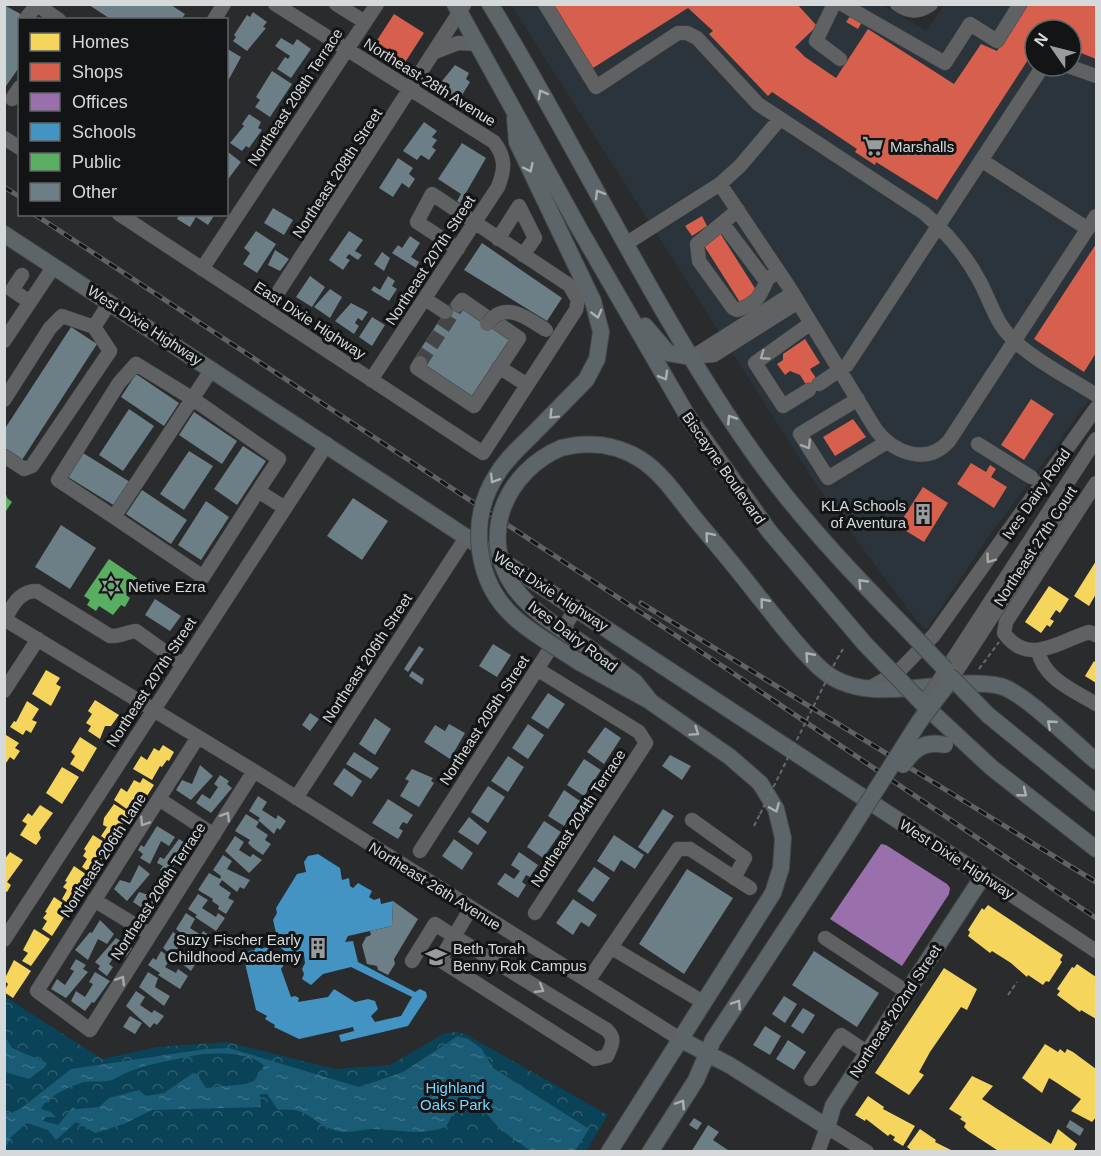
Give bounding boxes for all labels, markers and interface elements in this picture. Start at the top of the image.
legend [18,18,228,216]
north arrow [1023,18,1083,78]
street label: Northeast 208th Terrace [244,25,346,169]
text: N [1031,30,1051,49]
text: Homes [72,32,129,52]
street label: Northeast 28th Avenue [361,34,499,130]
text: Shops [72,62,123,82]
one-way arrow [538,90,549,100]
text: Offices [72,92,128,112]
street label: Northeast 208th Street [289,104,386,241]
text: Schools [72,122,136,142]
supermarket icon: Marshalls [861,134,885,158]
place label: Marshalls [890,138,954,155]
text: Public [72,152,121,172]
one-way arrow [522,162,534,173]
text: Other [72,182,117,202]
one-way arrow [595,190,606,200]
street label: Northeast 207th Street [382,191,479,328]
street label: East Dixie Highway [251,278,369,363]
street label: West Dixie Highway [85,282,206,369]
one-way arrow [590,309,603,319]
one-way arrow [759,349,770,360]
one-way arrow [656,370,668,380]
one-way arrow [550,407,561,418]
street label: Biscayne Boulevard [679,409,769,527]
one-way arrow [726,415,738,425]
one-way arrow [800,439,812,449]
street label: Ives Dairy Road [998,445,1074,543]
one-way arrow [490,473,502,483]
street label: Northeast 27th Court [990,482,1080,609]
place label: KLA Schools of Aventura [821,497,907,531]
building icon: KLA Schools of Aventura [911,502,935,526]
one-way arrow [706,532,717,543]
street label: West Dixie Highway [491,548,612,635]
one-way arrow [986,552,997,563]
synagogue icon: Netive Ezra [99,574,123,598]
place label: Netive Ezra [128,578,206,595]
one-way arrow [858,579,869,590]
street label: Northeast 206th Street [319,589,416,726]
street label: Ives Dairy Road [525,597,621,675]
one-way arrow [760,598,771,609]
street label: Northeast 207th Street [103,613,200,750]
street label: Northeast 205th Street [436,651,533,788]
one-way arrow [805,652,816,663]
one-way arrow [1047,720,1058,731]
one-way arrow [688,725,699,736]
street label: Northeast 204th Terrace [527,746,629,890]
one-way arrow [1016,786,1027,797]
street label: Northeast 206th Lane [57,790,149,920]
one-way arrow [768,801,780,812]
one-way arrow [219,812,231,822]
one-way arrow [140,815,151,826]
street label: West Dixie Highway [897,816,1018,903]
street label: Northeast 206th Terrace [107,819,209,963]
street label: Northeast 26th Avenue [366,838,504,934]
place label: Suzy Fischer Early Childhood Academy [168,931,301,965]
building icon: Suzy Fischer Early Childhood Academy [306,936,330,960]
place label: Beth Torah Benny Rok Campus [453,940,586,974]
street label: Northeast 202nd Street [846,941,945,1081]
school or university icon: Beth Torah Benny Rok Campus [424,945,448,969]
one-way arrow [114,976,126,986]
one-way arrow [534,982,544,994]
one-way arrow [730,999,741,1010]
park label: Highland Oaks Park [420,1079,491,1113]
one-way arrow [673,1099,684,1110]

